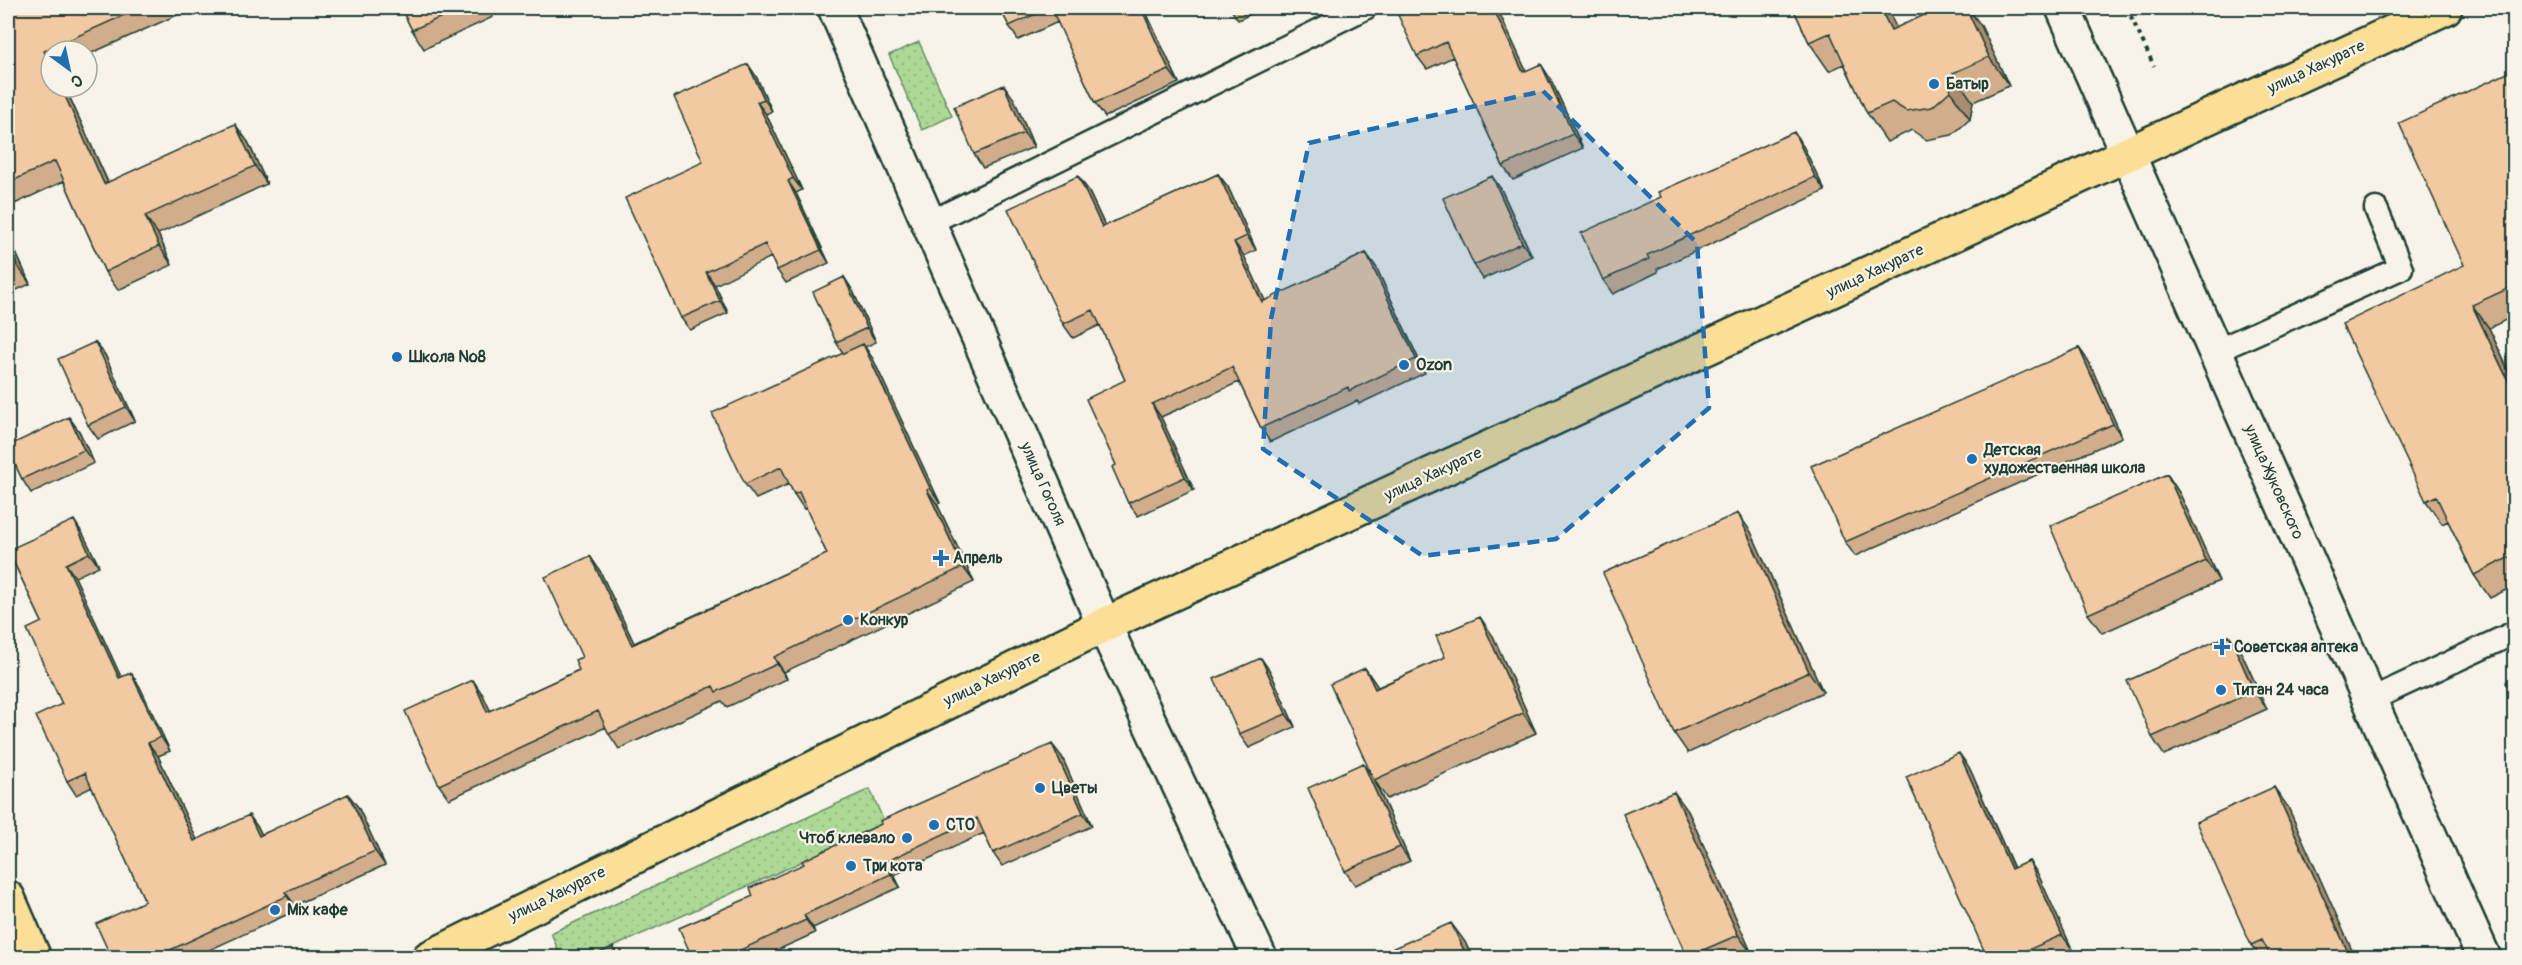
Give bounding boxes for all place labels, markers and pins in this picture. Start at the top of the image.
place label: Батыр [1946,74,1989,94]
marker: Батыр [1927,77,1941,91]
place label: Школа №8 [408,347,486,367]
marker: Школа №8 [390,350,404,364]
place label: Ozon [1416,355,1452,375]
marker: Ozon [1397,358,1411,372]
place label: Детская художественная школа [1983,440,2146,478]
marker: Детская художественная школа [1965,452,1979,466]
place label: Апрель [953,548,1003,568]
marker: Апрель [934,551,948,565]
place label: Конкур [860,610,909,630]
marker: Конкур [841,613,855,627]
place label: Советская аптека [2234,637,2359,657]
marker: Советская аптека [2215,640,2229,654]
place label: Титан 24 часа [2232,680,2329,700]
marker: Титан 24 часа [2214,683,2228,697]
place label: Цветы [1052,778,1097,798]
marker: Цветы [1033,781,1047,795]
place label: СТО [946,815,975,835]
marker: СТО [927,818,941,832]
place label: Чтоб клевало [799,828,895,848]
marker: Чтоб клевало [900,831,914,845]
place label: Три кота [862,856,923,876]
marker: Три кота [844,859,858,873]
place label: Mix кафе [287,900,349,920]
marker: Mix кафе [268,903,282,917]

